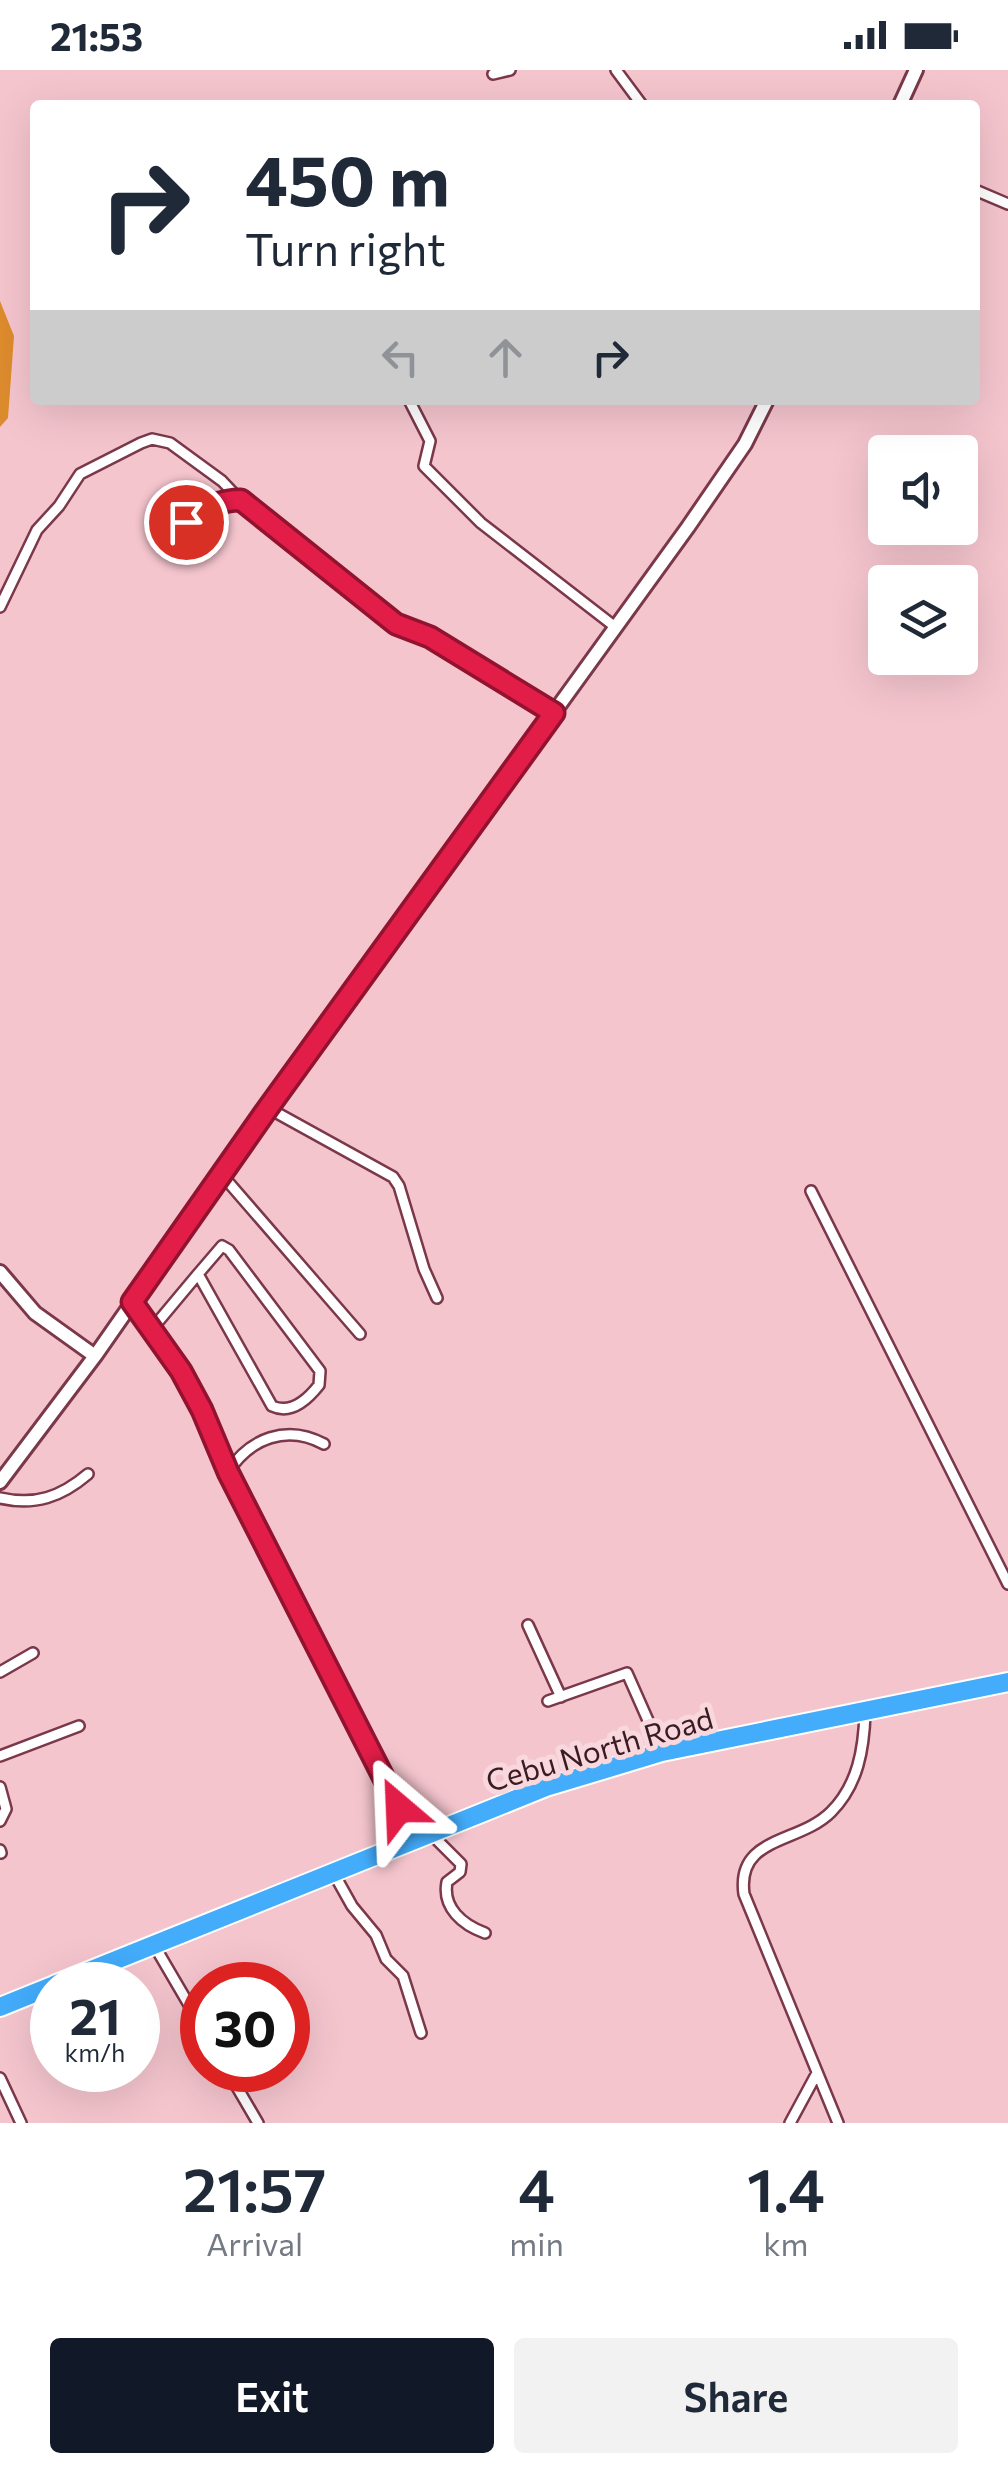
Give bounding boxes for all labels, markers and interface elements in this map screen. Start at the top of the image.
text: 21:53 [50,12,143,59]
text: 450 m [245,135,450,220]
icon: right [80,140,210,270]
text: Turn right [245,220,446,275]
icon: left [373,330,428,385]
icon: ahead [478,330,533,385]
icon: right [583,330,638,385]
map controls [868,435,978,675]
button: sound [868,435,978,545]
pin [144,480,229,565]
icon: arrive [159,495,214,550]
button: layers [868,565,978,675]
street label: Cebu North Road [481,1698,717,1798]
position arrow [347,1756,451,1860]
speed limit sign: 30 [180,1962,310,2092]
text: 21 [69,1984,121,2045]
text: km/h [65,2037,125,2067]
text: 21:57 [183,2151,326,2224]
text: 4 [518,2151,555,2224]
text: 1.4 [747,2151,825,2224]
text: Arrival [206,2223,303,2263]
text: min [509,2223,564,2263]
text: km [763,2223,809,2263]
button: Exit [50,2338,494,2453]
button: Share [514,2338,958,2453]

